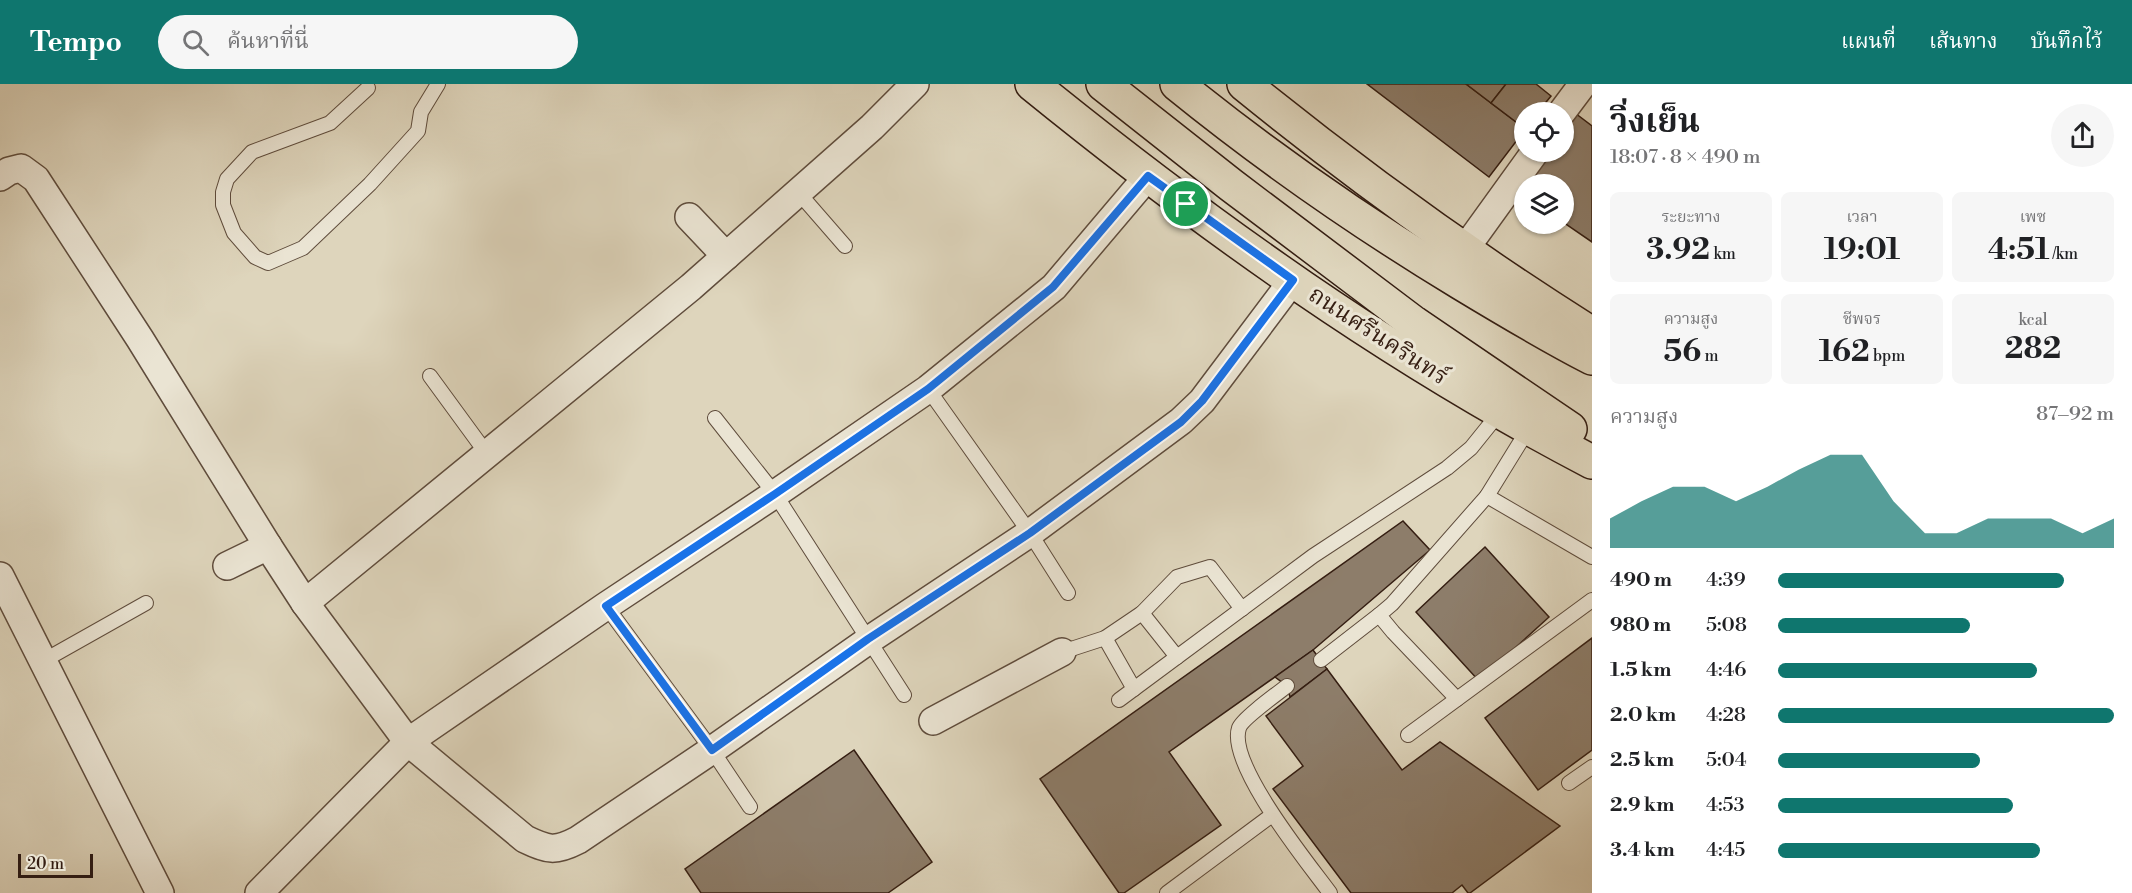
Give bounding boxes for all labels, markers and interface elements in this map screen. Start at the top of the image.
search box [158,15,578,69]
text: Tempo [30,25,122,60]
icon: search [179,26,212,59]
text: ค้นหาที่นี่ [227,28,309,55]
text: แผนที่ [1841,29,1896,55]
text: เส้นทาง [1929,29,1997,55]
text: บันทึกไว้ [2030,29,2102,55]
map controls [1514,102,1574,234]
button: locate [1514,102,1574,162]
text: วิ่งเย็น [1610,102,1700,143]
button: share [2051,104,2114,167]
text: 18:07 · 8 × 490 m [1610,145,1761,170]
button: layers [1514,174,1574,234]
pin [1160,178,1211,229]
icon: arrive [1169,187,1202,220]
text: ระยะทาง [1661,207,1721,227]
text: เวลา [1846,207,1878,227]
text: เพซ [2020,207,2046,227]
text: 3.92 [1646,231,1710,269]
text: 19:01 [1824,231,1900,269]
text: 4:51 [1988,231,2049,269]
text: km [1710,244,1736,264]
text: /km [2049,244,2078,264]
street label: ถนนศรีนครินทร์ [1303,278,1455,392]
text: ความสูง [1664,309,1718,329]
text: ชีพจร [1843,309,1881,329]
text: kcal [2018,310,2048,330]
text: 282 [2005,330,2061,368]
text: 56 [1664,333,1701,371]
text: 162 [1819,333,1870,371]
text: m [1701,346,1718,366]
text: bpm [1870,346,1905,366]
text: 87–92 m [2036,402,2114,427]
text: ความสูง [1610,405,1678,430]
text: 490 m [1610,568,1672,593]
text: 4:39 [1706,568,1746,593]
text: 980 m [1610,613,1671,638]
text: 5:08 [1706,613,1747,638]
text: 1.5 km [1610,658,1671,683]
text: 4:46 [1706,658,1746,683]
text: 2.0 km [1610,703,1676,728]
text: 4:28 [1706,703,1746,728]
text: 2.5 km [1610,748,1674,773]
text: 5:04 [1706,748,1747,773]
text: 2.9 km [1610,793,1674,818]
text: 4:53 [1706,793,1744,818]
text: 3.4 km [1610,838,1675,863]
text: 4:45 [1706,838,1745,863]
scale bar [18,851,93,878]
text: 20 m [27,854,64,874]

